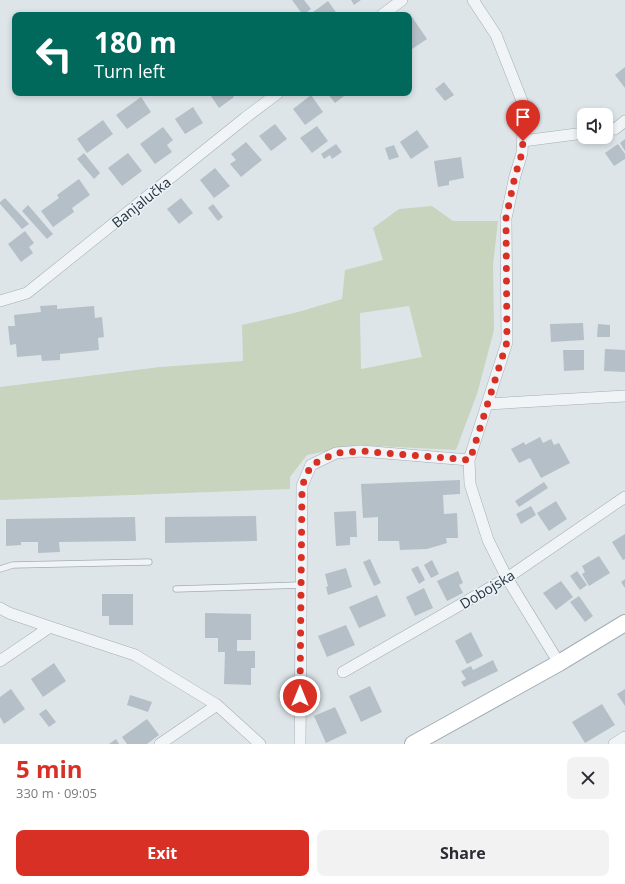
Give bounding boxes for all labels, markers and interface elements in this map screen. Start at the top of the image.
text: 180 m [94,23,177,61]
icon: left [28,28,80,80]
text: Turn left [94,59,165,83]
pin [506,100,540,141]
icon: arrive [512,106,534,128]
map controls [577,108,613,144]
button: sound [577,108,613,144]
street label: Banjalučka [108,172,174,232]
street label: Dobojska [456,565,518,613]
position arrow [279,675,321,717]
text: 5 min [16,752,83,785]
button: close [567,757,609,799]
text: 330 m · 09:05 [16,784,97,802]
button: Exit [16,830,309,876]
button: Share [317,830,609,876]

